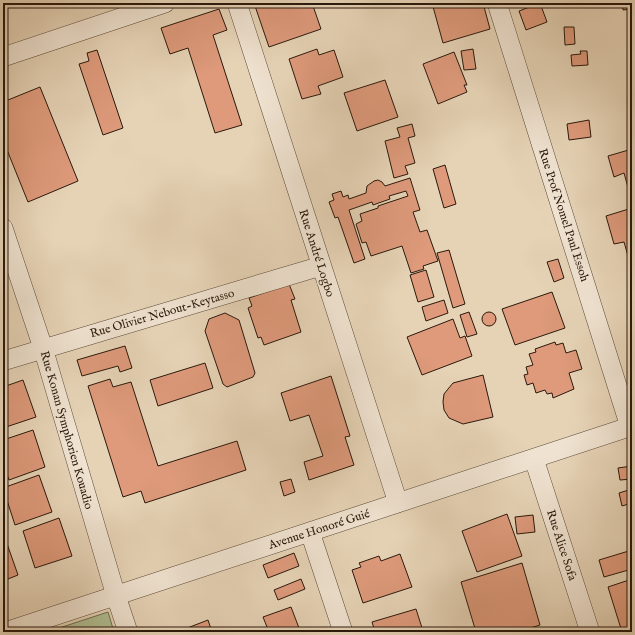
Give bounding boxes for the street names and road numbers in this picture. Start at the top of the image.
street label: Rue Prof Nomel Paul Essoh [535,147,592,284]
street label: Rue André Logbo [295,207,338,299]
street label: Rue Olivier Nebout-Keytasso [88,286,237,341]
street label: Rue Konan Symphorien Kouadio [36,349,96,512]
street label: Avenue Honoré Guié [266,506,372,553]
street label: Rue Alice Sofa [543,508,580,583]

